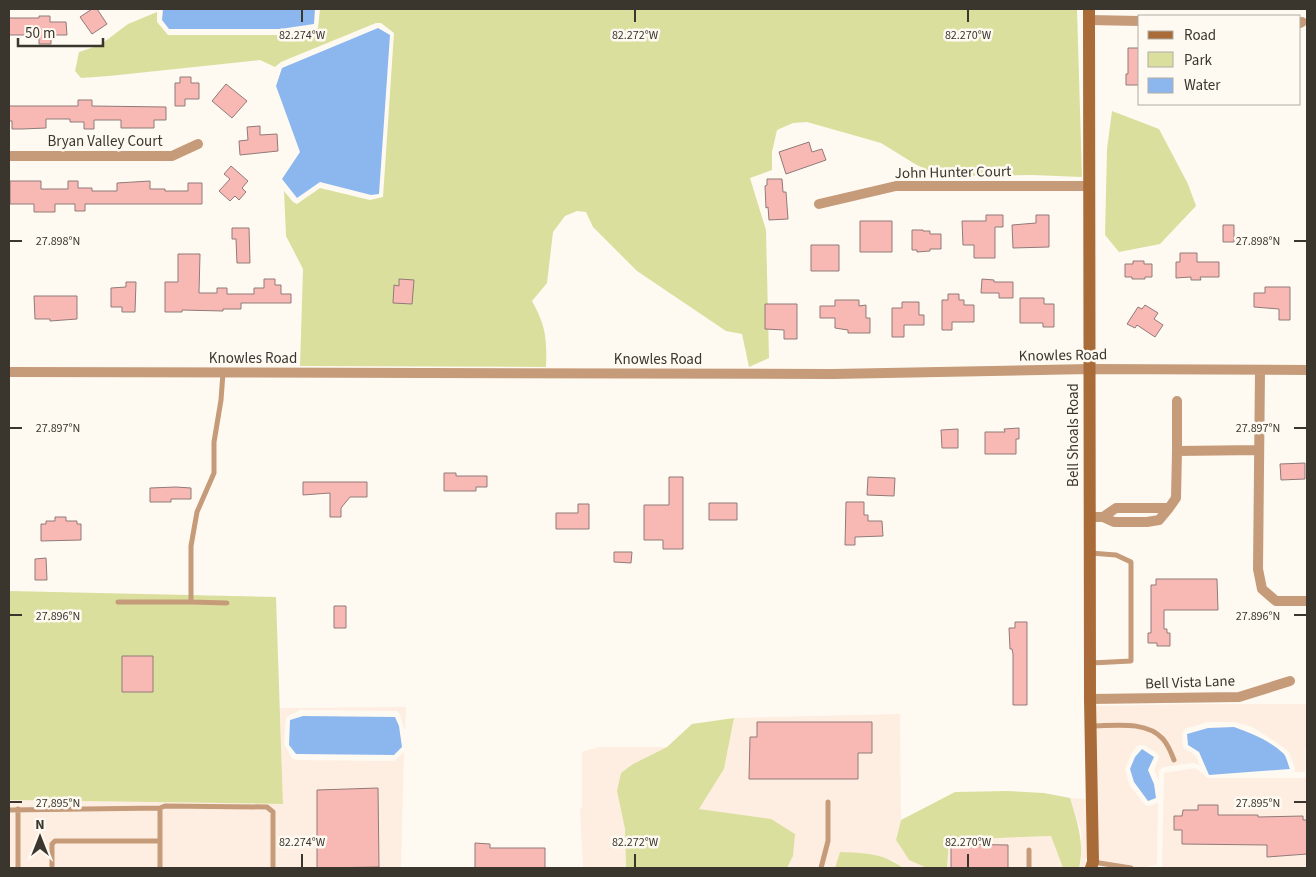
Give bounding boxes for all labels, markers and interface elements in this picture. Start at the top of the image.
scale bar [18,15,102,47]
legend [1138,15,1301,105]
text: 50 m [25,23,55,44]
text: Road [1184,25,1216,46]
text: 82.274°W [279,27,326,44]
text: 82.272°W [612,27,659,44]
text: 82.270°W [945,27,992,44]
text: Park [1184,50,1213,71]
text: Water [1184,75,1221,96]
street label: Bryan Valley Court [47,131,163,152]
street label: John Hunter Court [895,161,1011,184]
text: 27.898°N [36,233,80,250]
text: 27.898°N [1236,233,1280,250]
street label: Knowles Road [1019,344,1107,367]
street label: Knowles Road [209,348,297,369]
street label: Knowles Road [614,349,702,370]
street label: Bell Shoals Road [1063,383,1084,487]
text: 27.897°N [36,420,80,437]
text: 27.897°N [1236,420,1280,437]
text: 27.896°N [36,608,80,625]
text: 27.896°N [1236,608,1280,625]
street label: Bell Vista Lane [1145,670,1235,695]
text: 27.895°N [36,795,80,812]
text: 27.895°N [1236,795,1280,812]
north arrow [15,812,65,862]
text: N [35,815,45,835]
text: 82.274°W [279,834,326,851]
text: 82.272°W [612,834,659,851]
text: 82.270°W [945,834,992,851]

